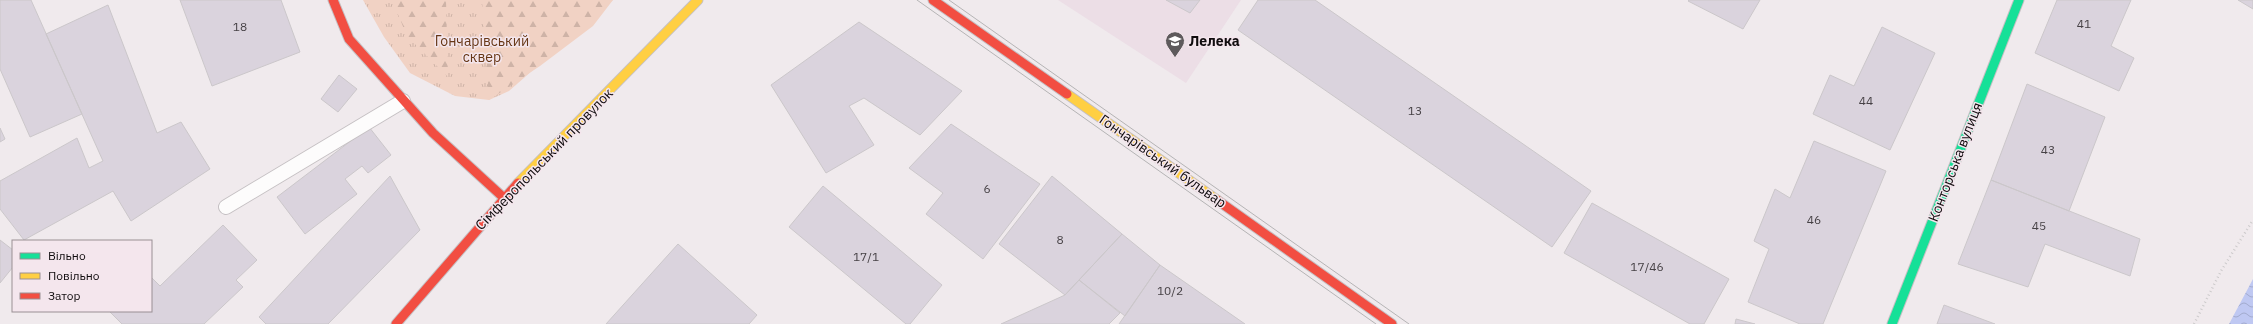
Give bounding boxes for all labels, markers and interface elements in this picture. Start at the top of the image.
house number: 41 [2077,16,2091,31]
house number: 18 [233,19,247,34]
school or university icon: Лелека [1164,30,1186,58]
park label: Гончарівський сквер [435,32,529,66]
place label: Лелека [1189,32,1240,50]
street label: Сімферопольський провулок [471,84,617,234]
house number: 44 [1859,93,1873,108]
street label: Конторська вулиця [1924,100,1986,224]
house number: 13 [1408,103,1422,118]
street label: Гончарівський бульвар [1096,110,1230,212]
house number: 43 [2041,142,2055,157]
house number: 6 [983,181,991,196]
house number: 46 [1807,212,1821,227]
house number: 45 [2032,218,2046,233]
house number: 8 [1056,232,1064,247]
legend [12,240,152,312]
text: Вільно [48,248,86,263]
house number: 17/1 [853,249,879,264]
house number: 17/46 [1630,259,1664,274]
text: Повільно [48,268,100,283]
house number: 10/2 [1157,283,1183,298]
text: Затор [48,288,81,303]

